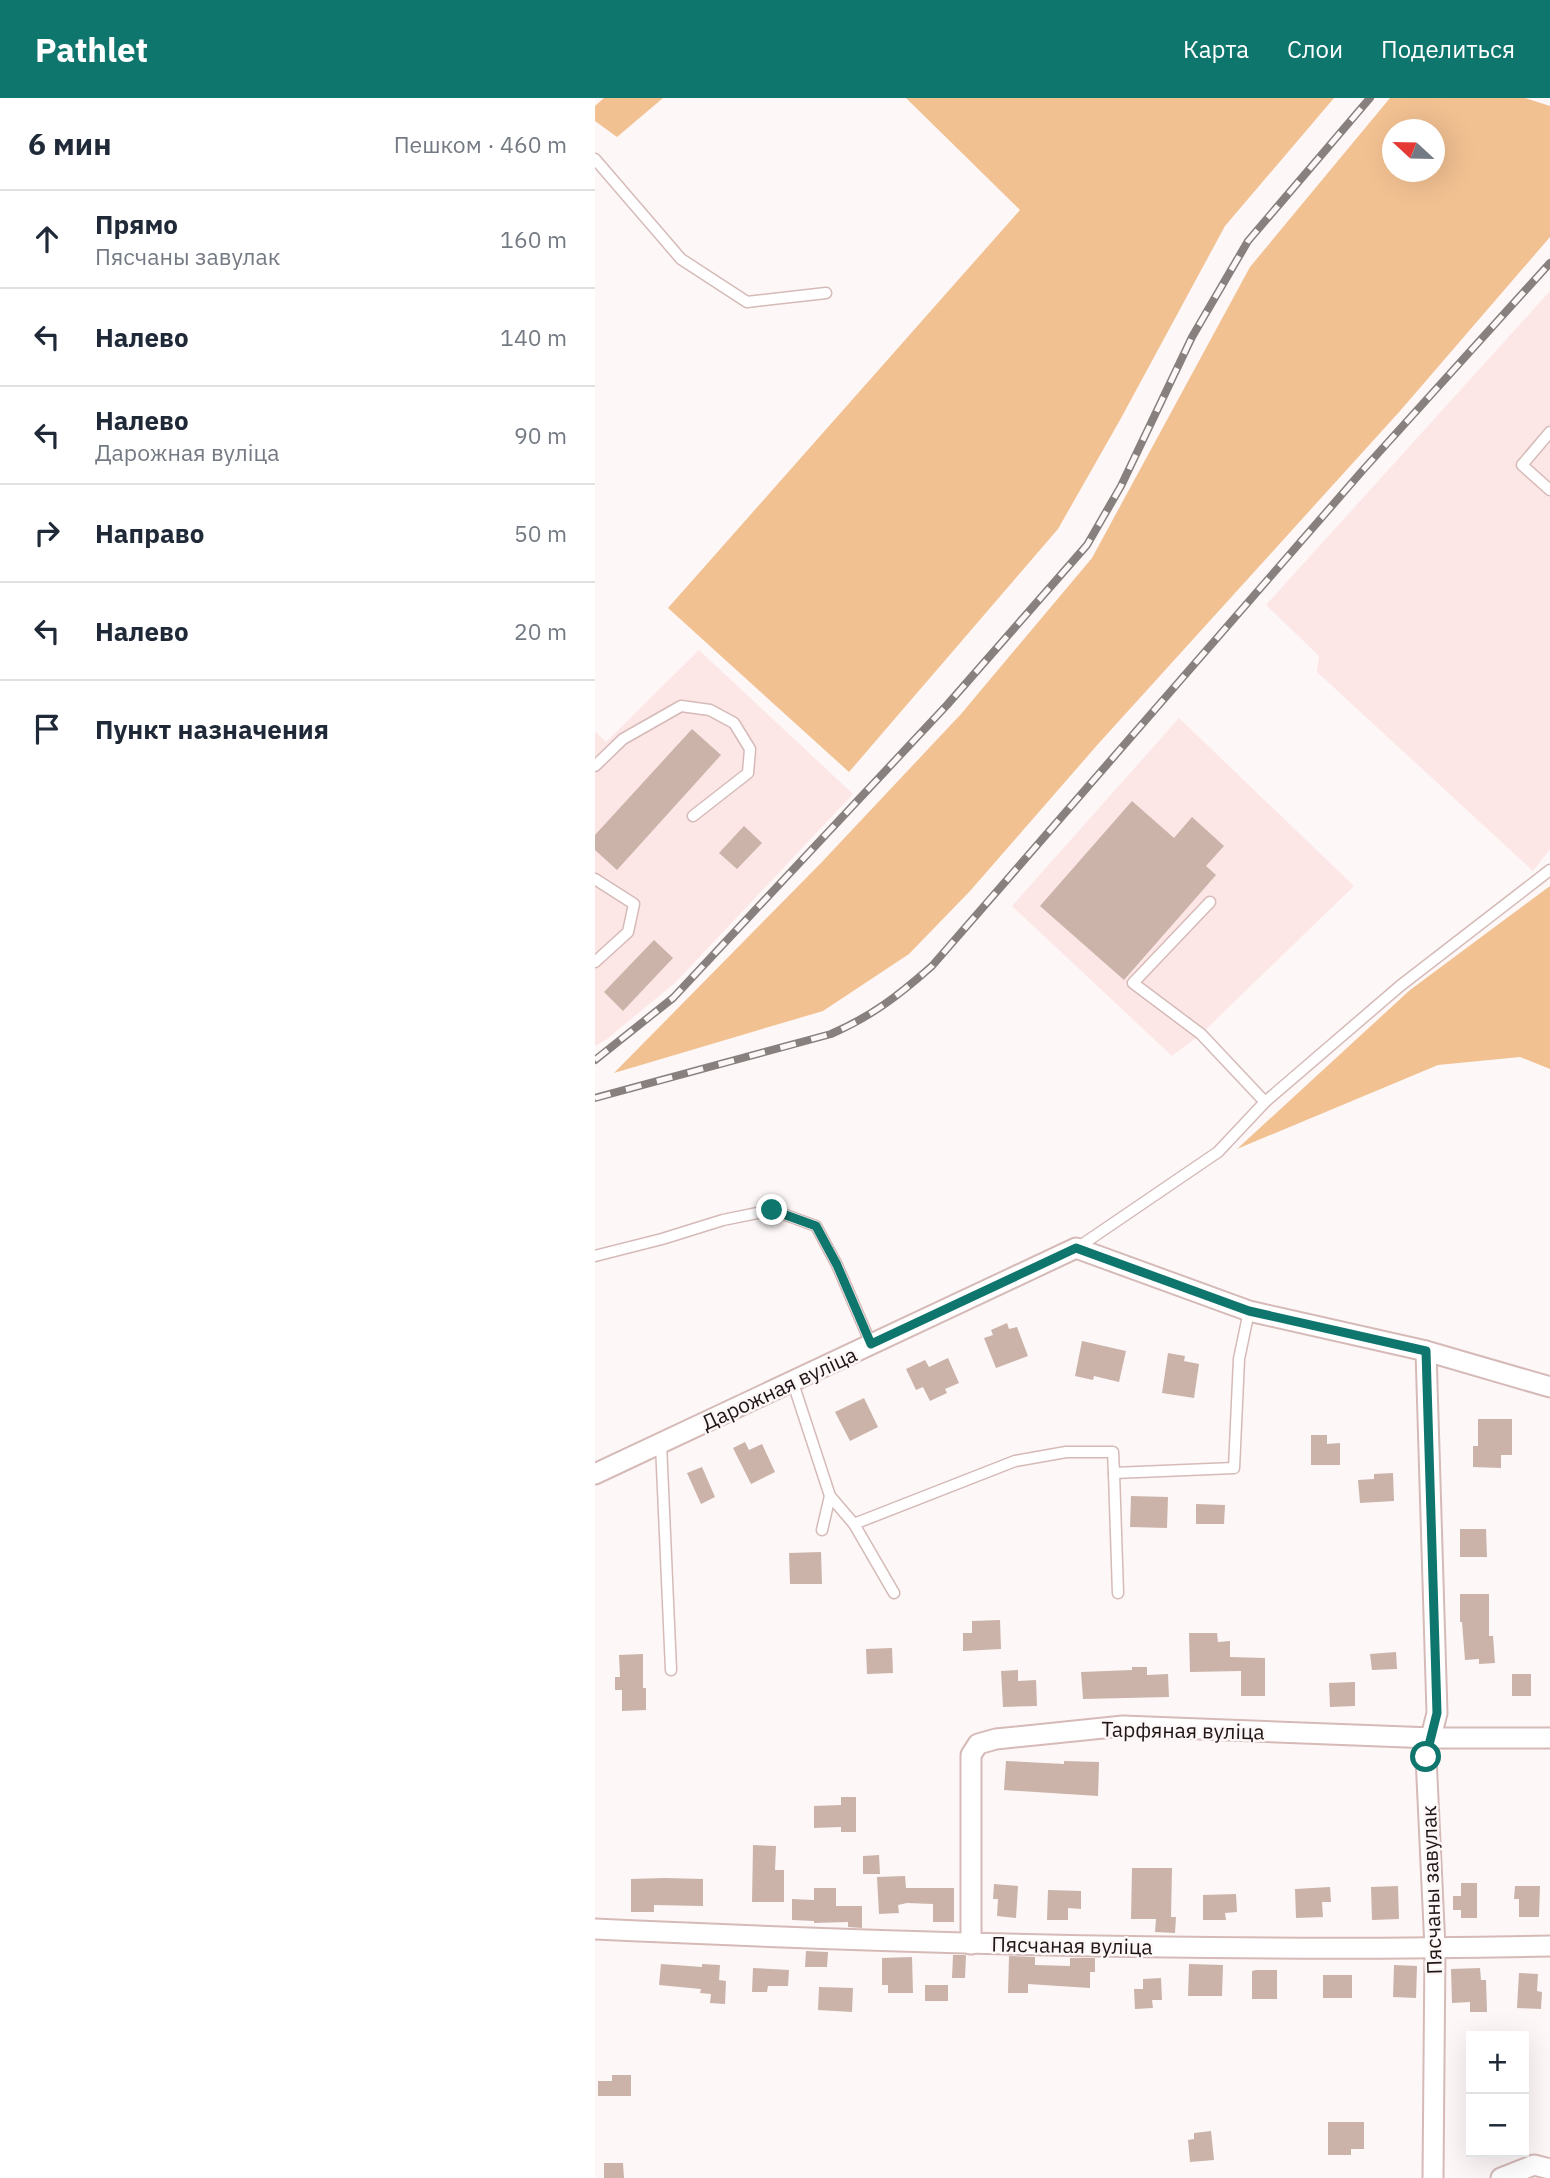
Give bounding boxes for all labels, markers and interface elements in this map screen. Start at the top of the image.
text: Pathlet [35,28,148,71]
text: Карта [1183,33,1249,65]
text: Слои [1287,33,1343,65]
text: Поделиться [1381,33,1515,65]
north arrow [1382,119,1445,182]
text: 6 мин [28,124,112,163]
text: Пешком · 460 m [394,129,567,159]
text: Прямо [95,207,178,241]
icon: ahead [28,220,66,258]
text: 160 m [500,224,567,254]
text: Пясчаны завулак [95,241,280,271]
icon: left [28,318,66,356]
text: Налево [95,320,189,354]
text: 140 m [500,322,567,352]
text: Налево [95,403,189,437]
icon: left [28,416,66,454]
text: 90 m [514,420,567,450]
text: Дарожная вуліца [95,437,280,467]
icon: right [28,514,66,552]
text: Направо [95,516,204,550]
text: 50 m [514,518,567,548]
icon: left [28,612,66,650]
text: Налево [95,614,189,648]
text: 20 m [514,616,567,646]
icon: arrive [28,710,66,748]
text: Пункт назначения [95,712,329,746]
route end [756,1194,787,1225]
street label: Дарожная вуліца [697,1340,861,1436]
street label: Тарфяная вуліца [1101,1715,1265,1745]
route start [1410,1741,1441,1772]
street label: Пясчаны завулак [1414,1805,1448,1975]
street label: Пясчаная вуліца [991,1930,1153,1960]
map controls [1466,2031,1529,2157]
button: + [1466,2031,1529,2094]
button: − [1466,2094,1529,2157]

